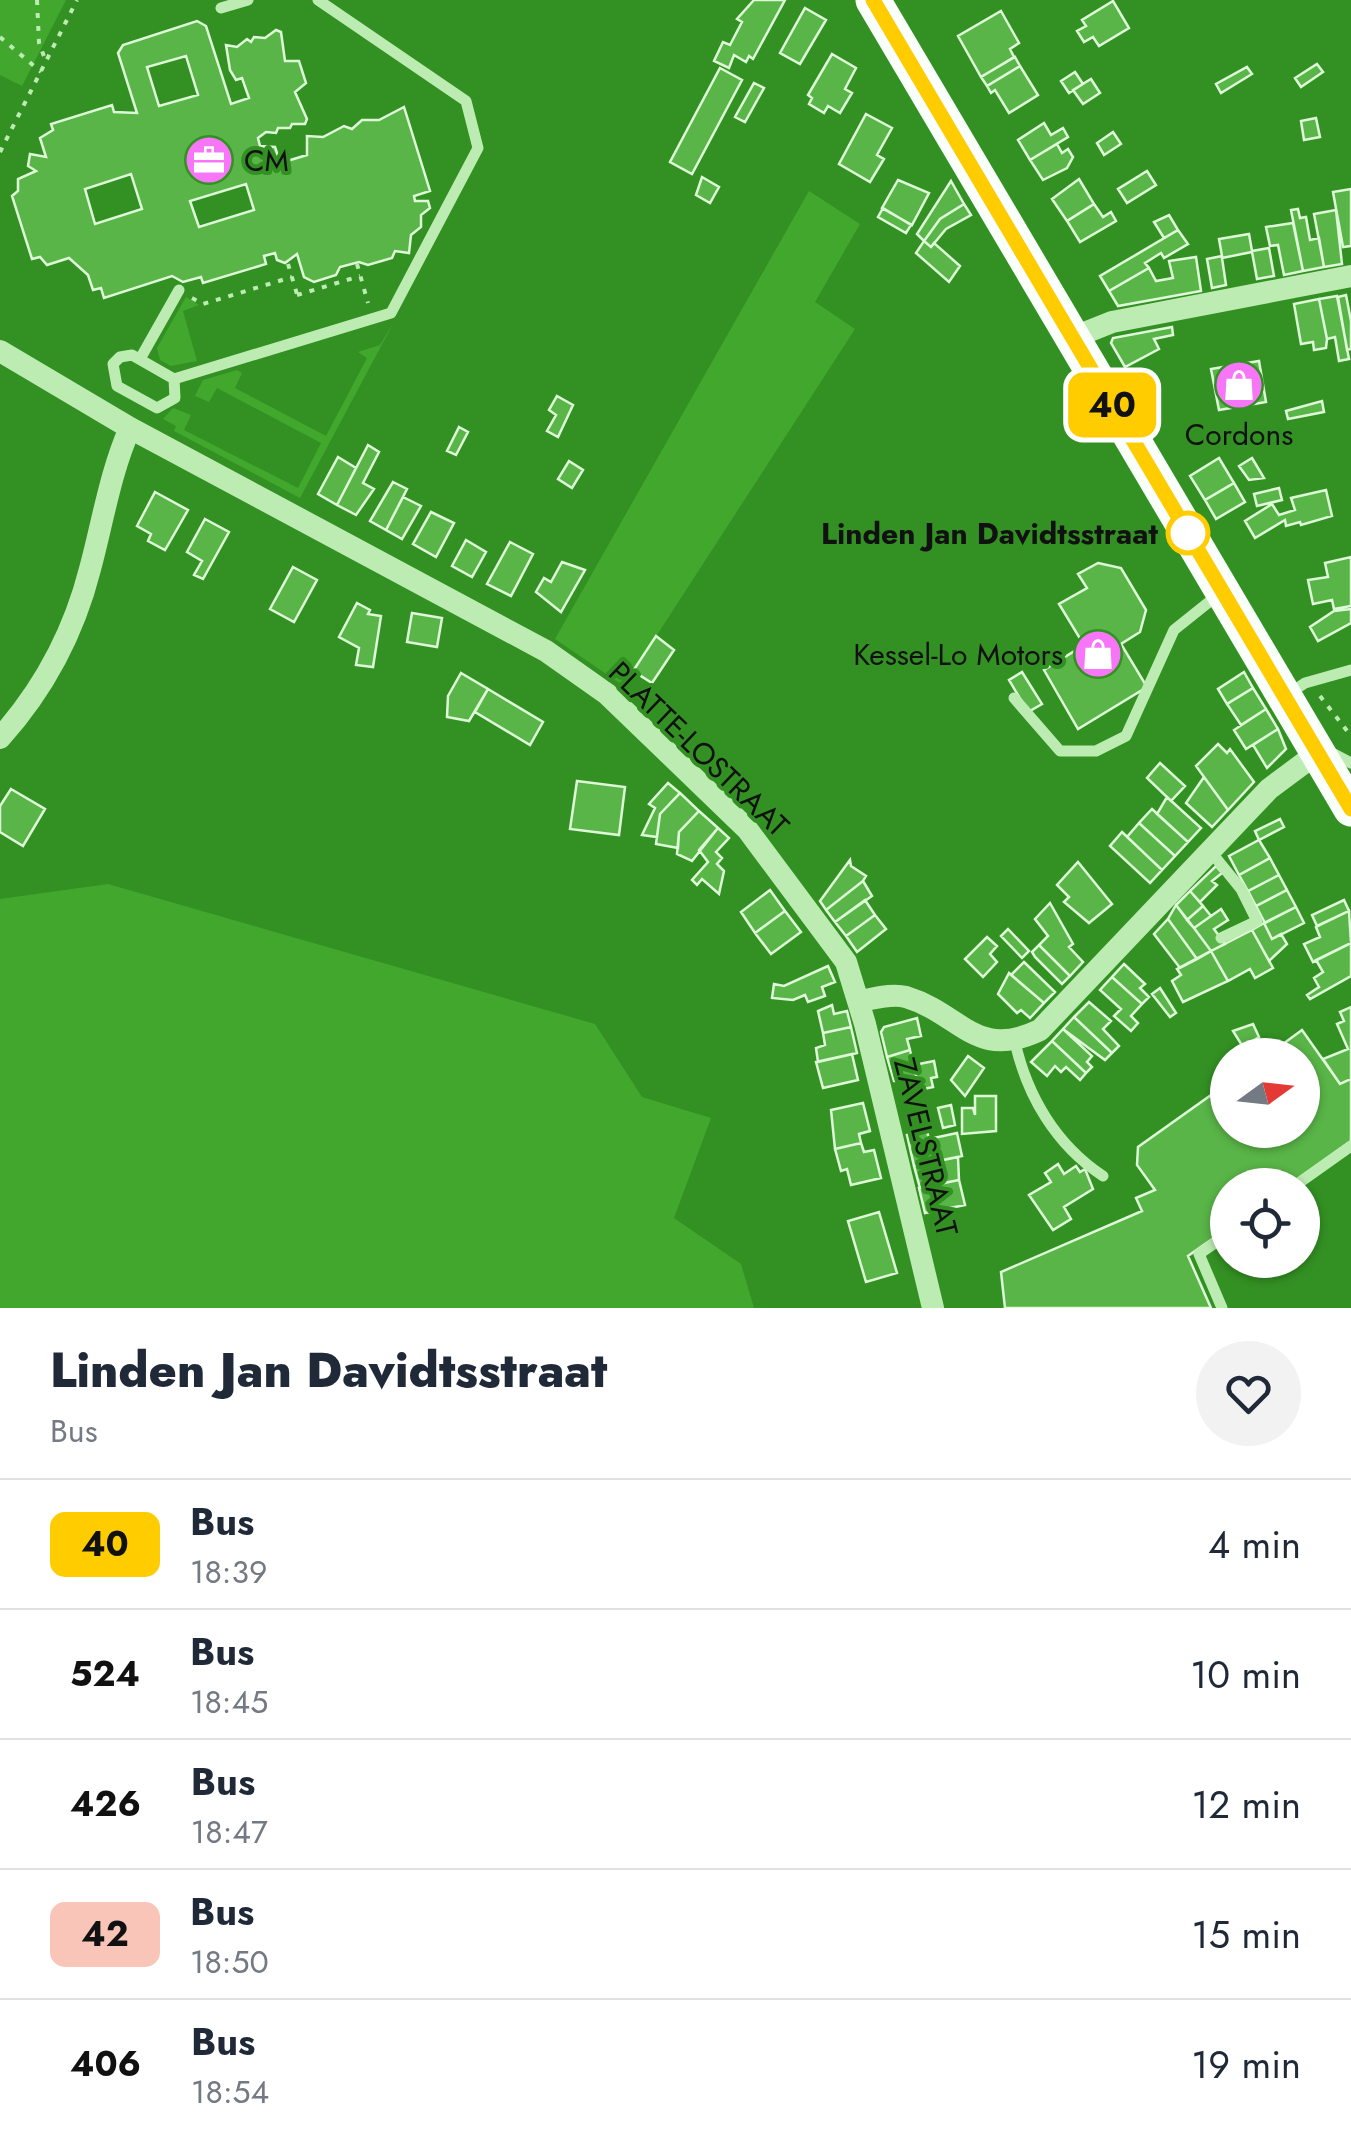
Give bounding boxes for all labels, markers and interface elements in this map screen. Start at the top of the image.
office icon: CM [183,134,235,186]
place label: CM [244,139,289,182]
shop icon: Cordons [1213,359,1265,411]
line badge: 40 [1067,372,1157,438]
text: 40 [1088,380,1136,430]
place label: Cordons [1185,413,1293,456]
place label: Linden Jan Davidtsstraat [821,512,1158,555]
marker: Linden Jan Davidtsstraat [1167,512,1209,554]
shop icon: Kessel-Lo Motors [1072,628,1124,680]
place label: Kessel-Lo Motors [853,633,1063,676]
street label: PLATTE-LOSTRAAT [599,652,799,846]
north arrow [1210,1038,1320,1148]
map controls [1210,1038,1320,1278]
street label: ZAVELSTRAAT [883,1053,969,1241]
button: locate [1210,1168,1320,1278]
text: Linden Jan Davidtsstraat [50,1336,607,1405]
button: heart [1196,1341,1301,1446]
text: Bus [50,1408,98,1454]
text: Bus [190,1494,254,1549]
text: 4 min [1208,1517,1301,1572]
text: 40 [81,1519,129,1569]
text: 18:39 [190,1549,267,1595]
text: Bus [190,1624,254,1679]
text: 10 min [1190,1647,1301,1702]
text: 524 [70,1649,140,1699]
text: 18:45 [190,1679,268,1725]
text: Bus [191,1754,255,1809]
text: 12 min [1191,1777,1301,1832]
text: 426 [70,1779,141,1829]
text: 18:47 [191,1809,268,1855]
text: Bus [190,1884,254,1939]
text: 15 min [1192,1907,1301,1962]
text: 42 [81,1909,129,1959]
text: 18:50 [190,1939,269,1985]
text: Bus [191,2014,255,2069]
text: 19 min [1191,2037,1301,2092]
text: 406 [70,2039,141,2089]
text: 18:54 [191,2069,269,2115]

